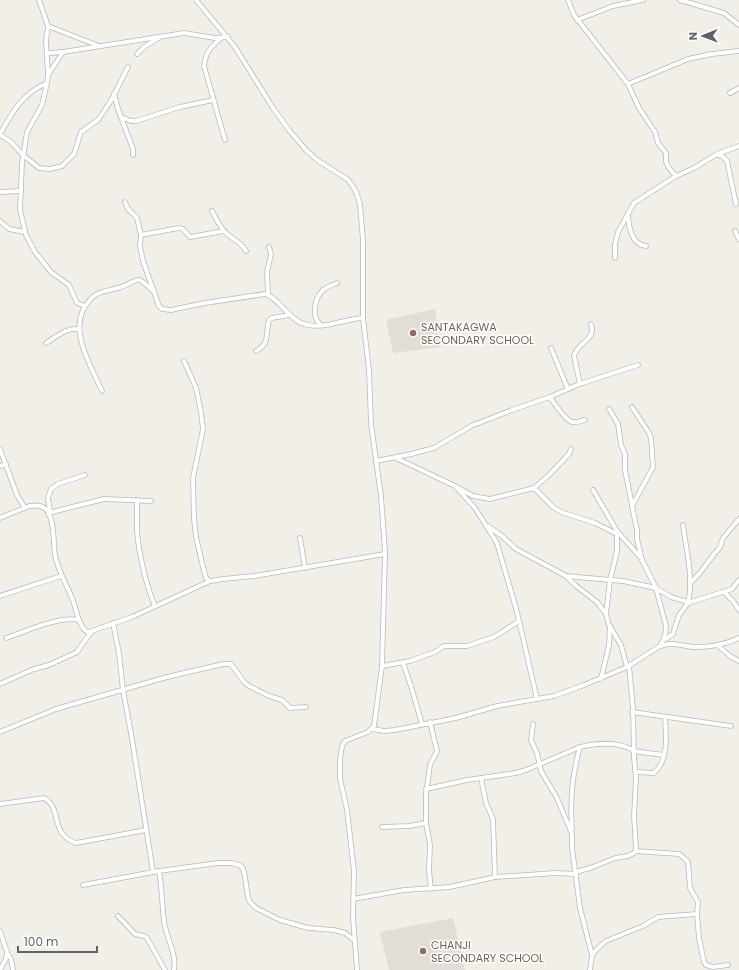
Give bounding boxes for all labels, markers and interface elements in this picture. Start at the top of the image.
north arrow [683,16,723,56]
text: N [685,32,701,40]
place label: SANTAKAGWA SECONDARY SCHOOL [421,319,534,348]
marker: SANTAKAGWA SECONDARY SCHOOL [408,328,418,338]
scale bar [18,928,97,954]
text: 100 m [24,933,58,950]
place label: CHANJI SECONDARY SCHOOL [431,937,544,966]
marker: CHANJI SECONDARY SCHOOL [418,946,428,956]

